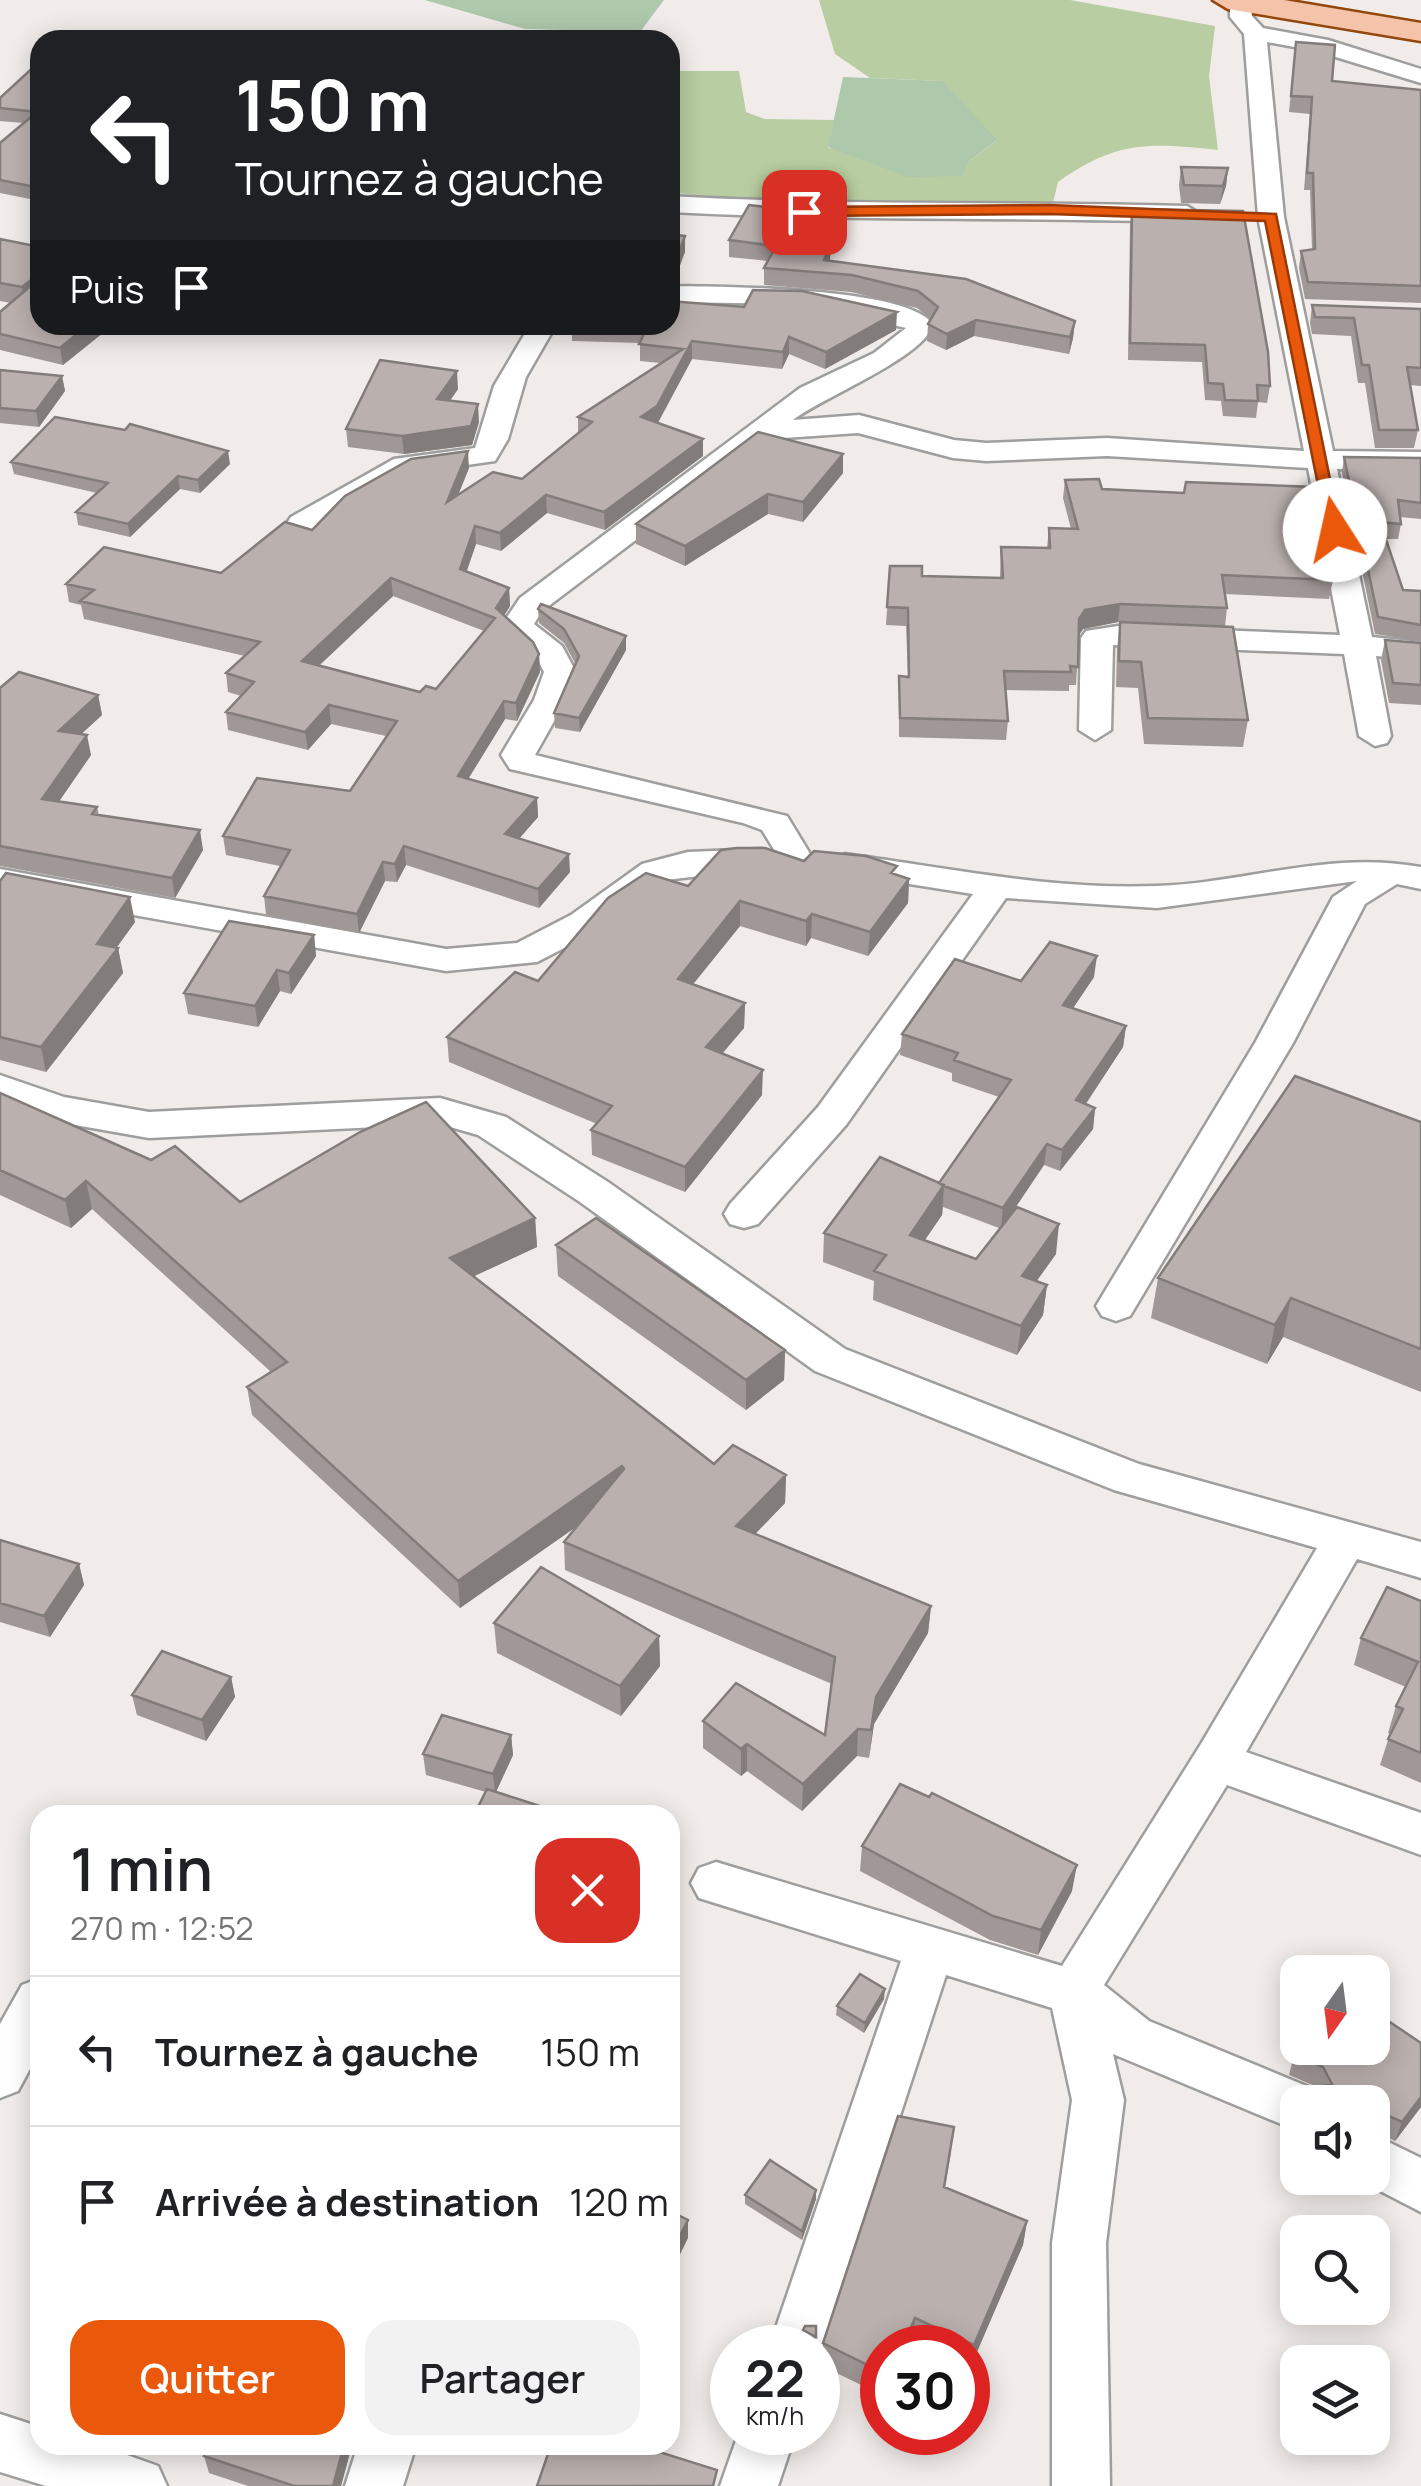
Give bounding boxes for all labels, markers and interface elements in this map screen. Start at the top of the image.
text: 150 m [235,56,430,152]
icon: left [70,70,200,200]
text: Tournez à gauche [235,147,604,209]
pin [762,170,847,255]
icon: arrive [777,185,832,240]
icon: arrive [164,260,219,315]
text: Puis [70,262,144,314]
position arrow [1283,478,1387,582]
text: 1 min [70,1827,213,1909]
button: close [535,1838,640,1943]
text: 270 m · 12:52 [70,1906,254,1950]
north arrow [1280,1955,1390,2065]
map controls [1280,1955,1390,2455]
icon: left [70,2024,125,2079]
text: Tournez à gauche [155,2025,479,2077]
text: 150 m [540,2025,640,2077]
button: sound [1280,2085,1390,2195]
icon: arrive [70,2174,125,2229]
text: Arrivée à destination [155,2175,539,2227]
text: 120 m [569,2175,669,2227]
button: search [1280,2215,1390,2325]
button: Quitter [70,2320,345,2435]
button: Partager [365,2320,640,2435]
speed limit sign: 30 [860,2325,990,2455]
text: 22 [745,2344,805,2412]
button: layers [1280,2345,1390,2455]
text: km/h [746,2398,804,2433]

